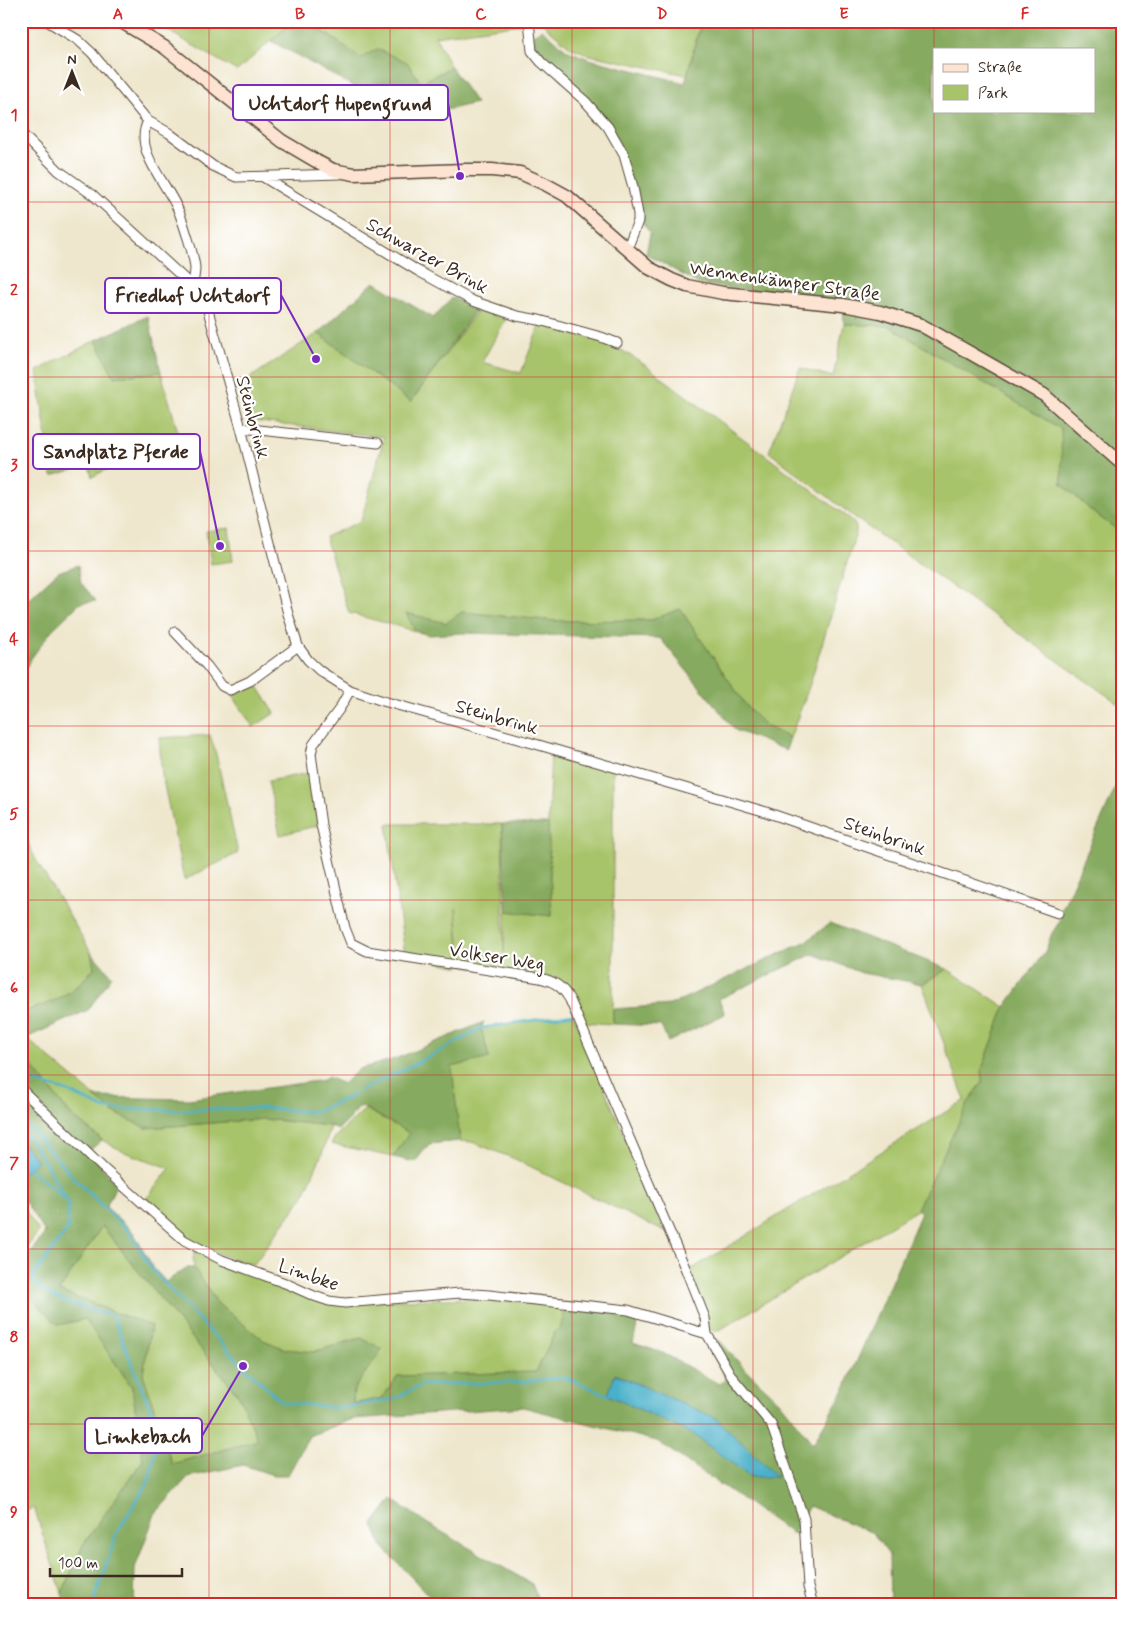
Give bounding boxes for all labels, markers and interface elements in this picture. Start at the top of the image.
text: A [113,4,123,25]
text: B [295,4,305,25]
text: C [475,4,487,25]
text: D [656,4,668,25]
text: E [839,4,849,25]
text: F [1021,4,1030,25]
north arrow [48,48,98,98]
legend [933,48,1096,112]
text: N [67,51,77,69]
text: Straße [978,58,1022,78]
text: Park [978,84,1008,104]
callout: Uchtdorf Hupengrund [233,85,448,120]
text: Uchtdorf Hupengrund [248,91,432,120]
text: 1 [10,105,18,126]
street label: Schwarzer Brink [362,212,493,300]
street label: Wennenkämper Straße [688,256,882,307]
callout: Friedhof Uchtdorf [105,278,281,313]
text: 2 [10,280,18,301]
text: Friedhof Uchtdorf [115,283,271,310]
street label: Steinbrink [229,373,276,462]
callout: Sandplatz Pferde [33,434,200,469]
text: Sandplatz Pferde [43,439,189,466]
text: 3 [10,455,18,476]
text: 4 [9,629,19,650]
street label: Steinbrink [452,694,541,741]
text: 5 [9,804,19,825]
street label: Steinbrink [840,811,929,862]
street label: Volkser Weg [447,938,546,978]
text: 6 [10,978,18,999]
text: 7 [9,1153,19,1174]
street label: Limbke [275,1253,342,1297]
text: 8 [9,1327,19,1348]
callout: Limkebach [85,1418,202,1453]
text: Limkebach [95,1424,192,1451]
text: 9 [10,1502,18,1523]
scale bar [50,1546,182,1578]
text: 100 m [58,1554,98,1574]

